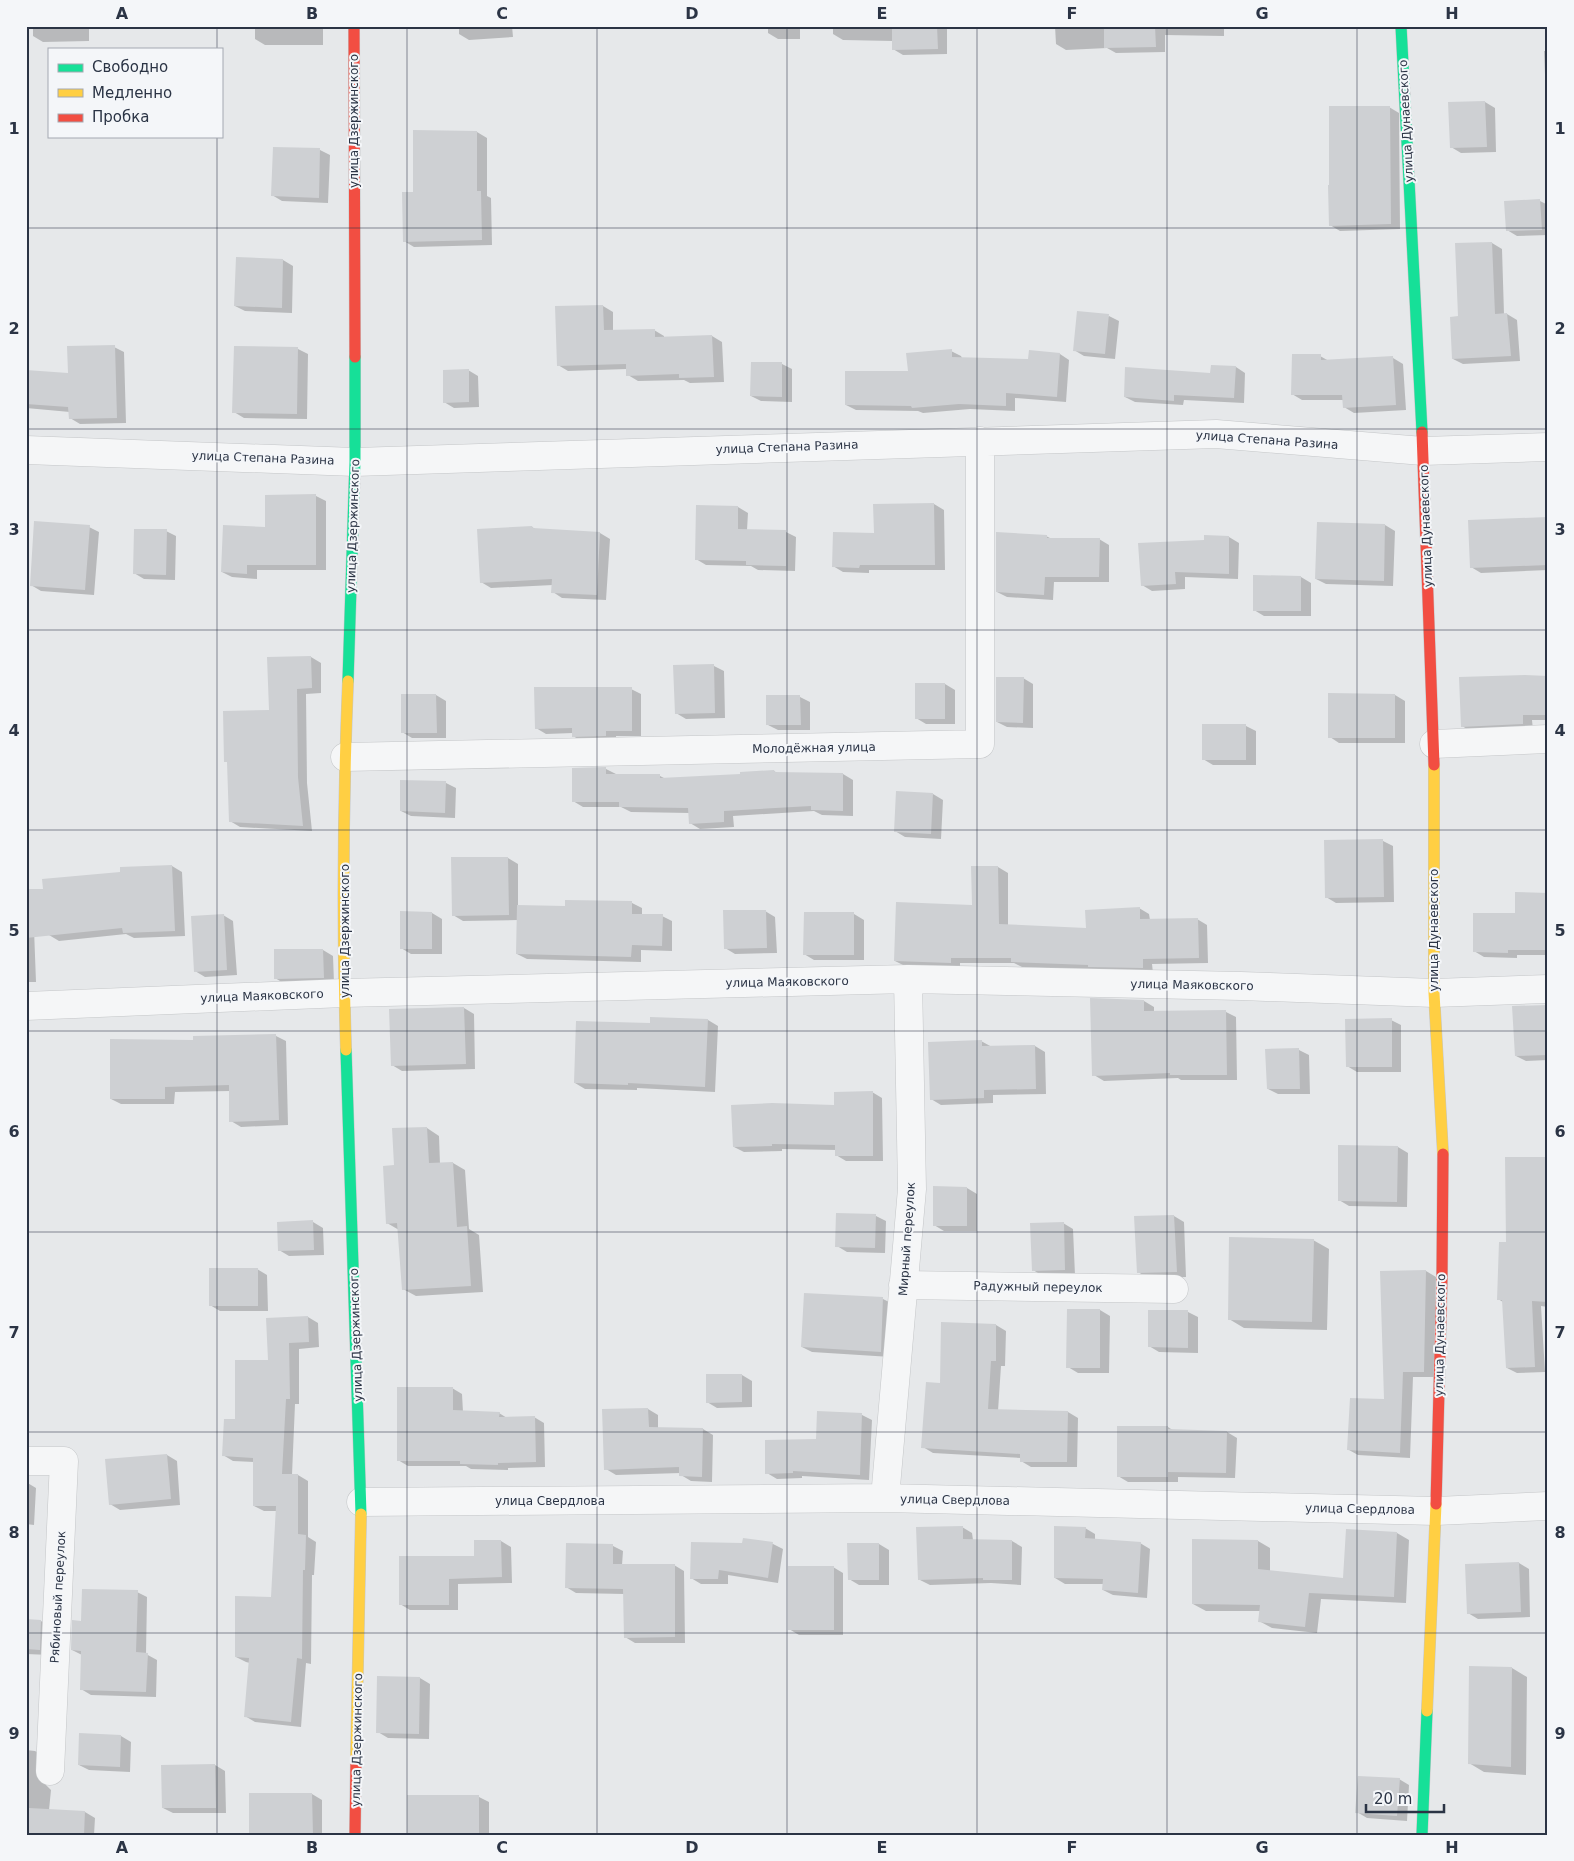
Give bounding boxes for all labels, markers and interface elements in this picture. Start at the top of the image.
text: A [116,4,129,23]
text: B [306,4,318,23]
text: C [496,4,508,23]
text: D [685,4,699,23]
text: E [877,4,887,23]
text: F [1067,4,1077,23]
text: G [1255,4,1269,23]
text: H [1445,4,1459,23]
legend [48,48,222,138]
street label: улица Дзержинского [347,54,361,188]
text: Свободно [92,58,168,76]
street label: улица Дунаевского [1396,59,1416,183]
text: Медленно [92,84,172,102]
text: Пробка [92,108,149,126]
text: 1 [8,119,20,138]
text: 1 [1554,119,1566,138]
text: 2 [8,319,20,338]
text: 2 [1554,319,1566,338]
street label: улица Степана Разина [1195,428,1339,452]
street label: улица Степана Разина [715,438,859,456]
street label: улица Степана Разина [191,449,335,467]
street label: улица Дзержинского [344,459,362,593]
street label: улица Дунаевского [1417,464,1435,588]
text: 3 [8,520,20,539]
text: 3 [1554,520,1566,539]
text: 4 [8,721,20,740]
text: 4 [1554,721,1566,740]
street label: Молодёжная улица [752,740,876,756]
street label: улица Дзержинского [338,864,352,998]
street label: улица Дунаевского [1427,869,1441,991]
text: 5 [8,921,20,940]
text: 5 [1554,921,1566,940]
street label: улица Маяковского [725,974,849,990]
street label: улица Маяковского [1130,977,1254,993]
street label: улица Маяковского [200,987,324,1005]
text: 6 [8,1122,20,1141]
text: 6 [1554,1122,1566,1141]
street label: Мирный переулок [896,1182,918,1296]
street label: улица Дзержинского [347,1268,365,1402]
street label: улица Дунаевского [1432,1273,1448,1397]
street label: Радужный переулок [973,1279,1103,1295]
text: 7 [8,1323,20,1342]
text: 7 [1554,1323,1566,1342]
street label: улица Свердлова [900,1492,1010,1508]
street label: улица Свердлова [495,1494,605,1508]
street label: улица Свердлова [1305,1501,1415,1517]
text: 8 [8,1523,20,1542]
text: 8 [1554,1523,1566,1542]
street label: Рябиновый переулок [48,1530,68,1664]
street label: улица Дзержинского [349,1673,365,1807]
text: 9 [8,1724,20,1743]
text: 9 [1554,1724,1566,1743]
scale bar [1366,1781,1444,1813]
text: 20 m [1374,1790,1412,1808]
text: A [116,1838,129,1857]
text: B [306,1838,318,1857]
text: C [496,1838,508,1857]
text: D [685,1838,699,1857]
text: E [877,1838,887,1857]
text: F [1067,1838,1077,1857]
text: G [1255,1838,1269,1857]
text: H [1445,1838,1459,1857]

